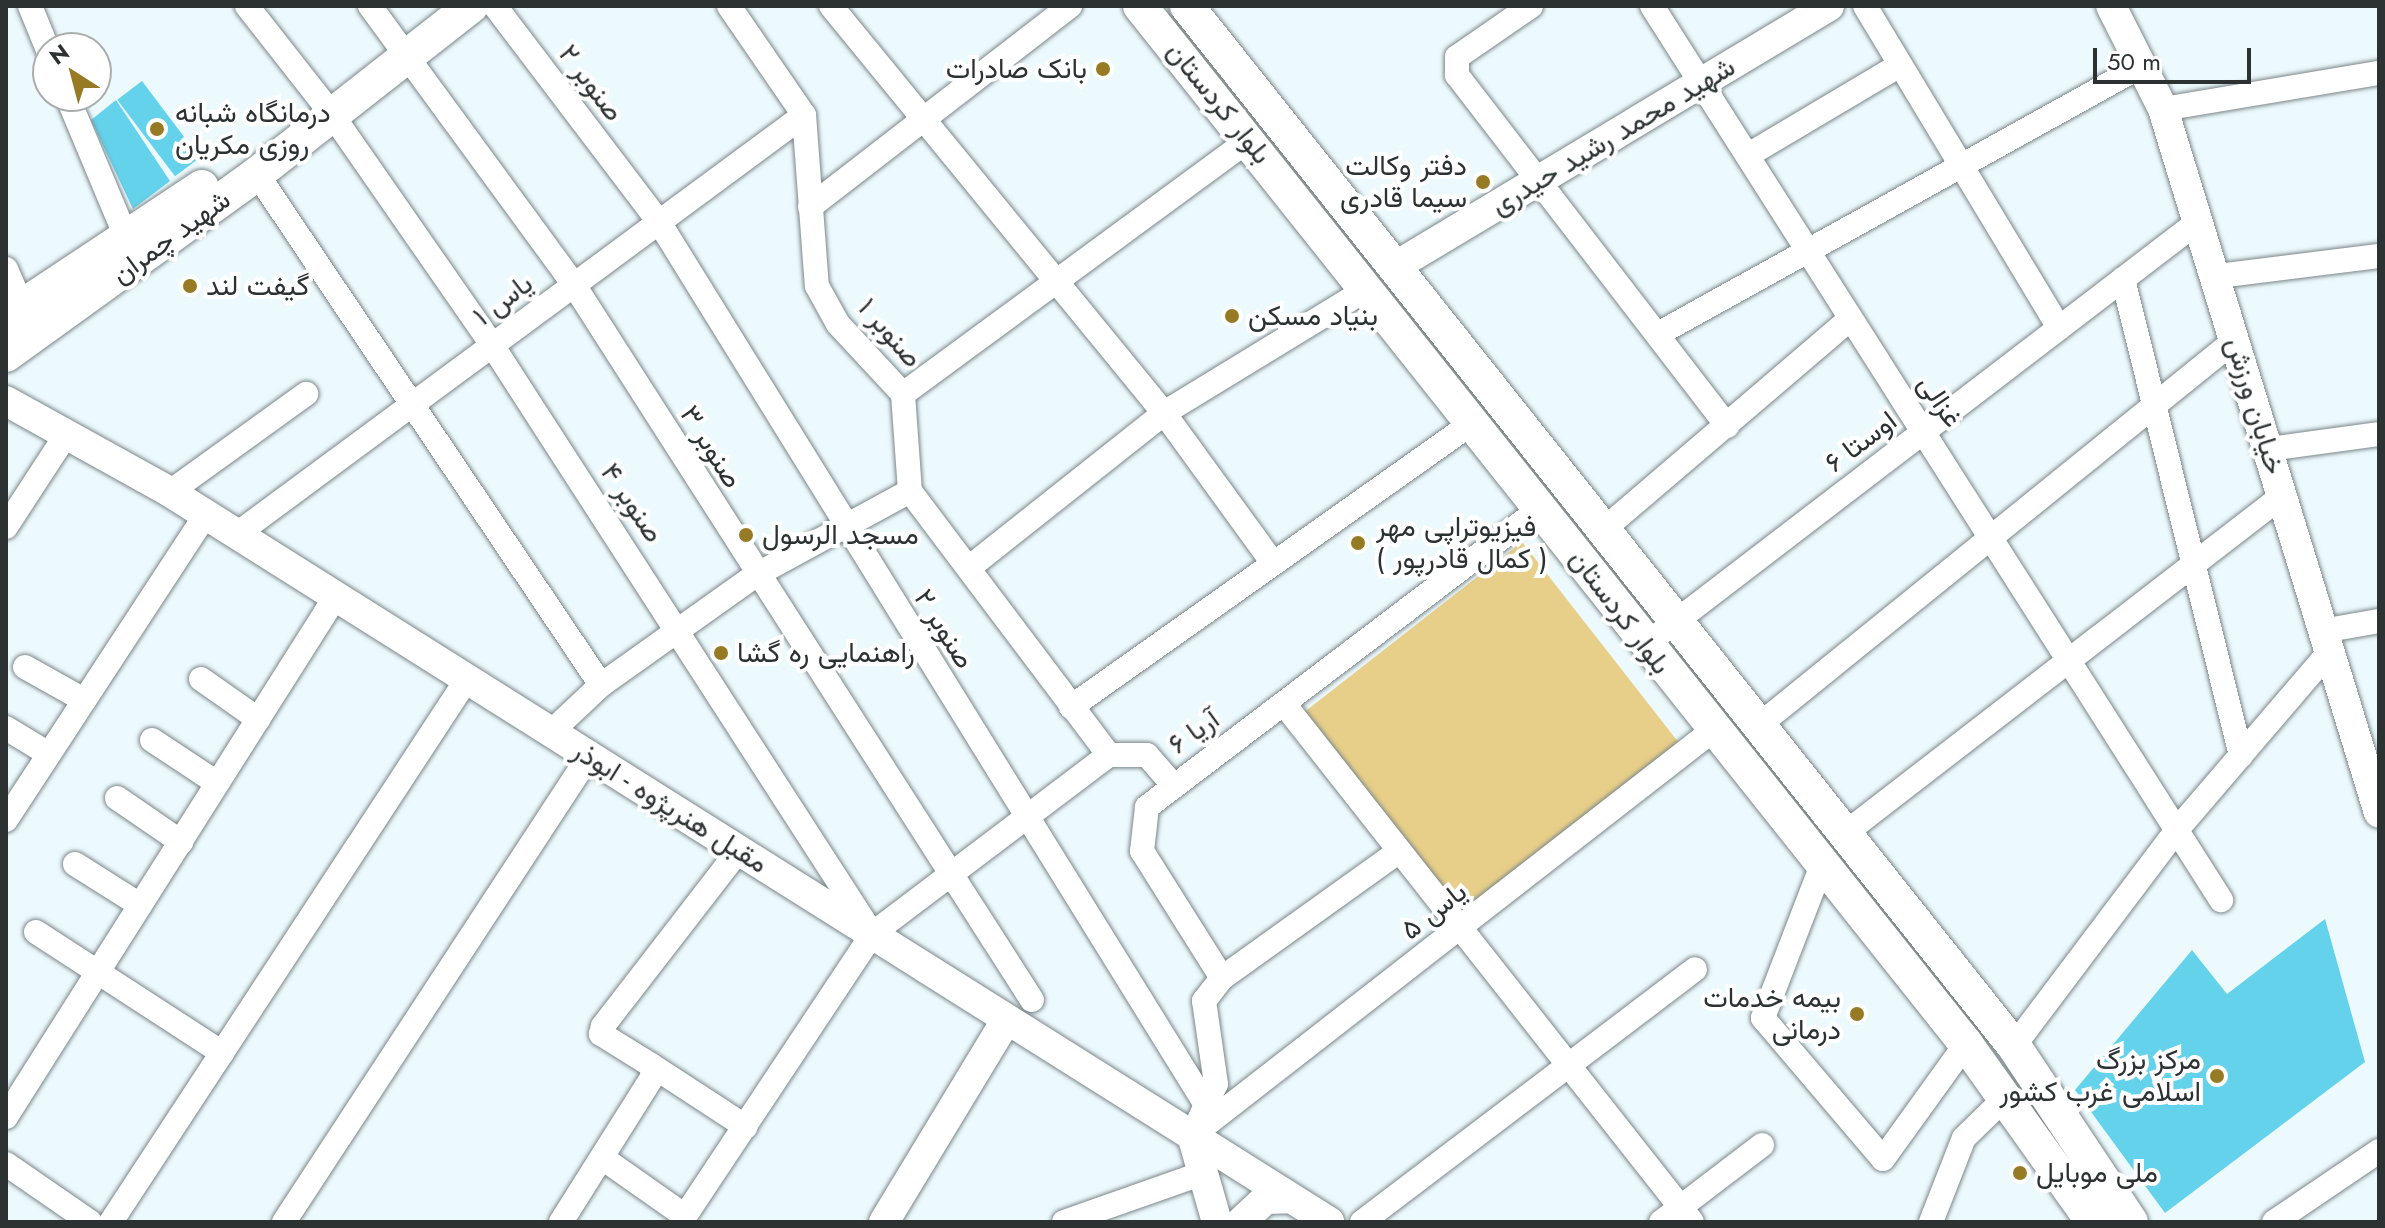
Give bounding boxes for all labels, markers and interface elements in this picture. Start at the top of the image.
north arrow [32,32,112,112]
scale bar [2097,32,2255,82]
street label: بلوار کردستان [1159,35,1279,171]
text: N [43,36,76,72]
street label: صنوبر ۲ [551,38,631,128]
text: 50 m [2107,44,2161,79]
street label: شهید محمد رشید حیدری [1485,50,1741,222]
place label: بانک صادرات [946,52,1087,86]
marker: بانک صادرات [1094,60,1112,78]
place label: درمانگاه شبانه روزی مکریان [175,96,331,162]
marker: درمانگاه شبانه روزی مکریان [146,118,168,140]
place label: دفتر وکالت سیما قادری [1340,149,1467,215]
marker: دفتر وکالت سیما قادری [1474,173,1492,191]
street label: شهید چمران [105,183,237,291]
street label: یاس ۱ [467,267,539,333]
place label: گیفت لند [206,269,309,303]
marker: گیفت لند [181,277,199,295]
street label: صنوبر ۱ [851,291,929,375]
place label: بنیاد مسکن [1248,299,1378,333]
marker: بنیاد مسکن [1223,307,1241,325]
street label: خیابان ورزش [2218,334,2292,478]
street label: غزالی [1910,368,1970,434]
street label: صنوبر ۳ [673,399,749,495]
street label: اوستا ۶ [1819,404,1903,480]
street label: صنوبر ۴ [593,457,671,549]
place label: فیزیوتراپی مهر ( کمال قادرپور ) [1376,510,1548,576]
place label: مسجد الرسول [762,518,919,552]
marker: مسجد الرسول [737,526,755,544]
marker: فیزیوتراپی مهر ( کمال قادرپور ) [1347,532,1369,554]
street label: بلوار کردستان [1562,543,1678,681]
street label: صنوبر ۲ [907,583,981,675]
place label: راهنمایی ره گشا [737,636,915,670]
marker: راهنمایی ره گشا [712,644,730,662]
street label: آریا ۶ [1162,702,1226,762]
street label: مقبل هنرپژوه - ابوذر [566,733,774,881]
street label: یاس ۵ [1394,875,1474,947]
place label: بیمه خدمات درمانی [1703,981,1841,1047]
marker: بیمه خدمات درمانی [1848,1005,1866,1023]
place label: مرکز بزرگ اسلامی غرب کشور [1999,1043,2201,1109]
marker: مرکز بزرگ اسلامی غرب کشور [2208,1067,2226,1085]
place label: ملی موبایل [2036,1156,2158,1190]
marker: ملی موبایل [2011,1164,2029,1182]

